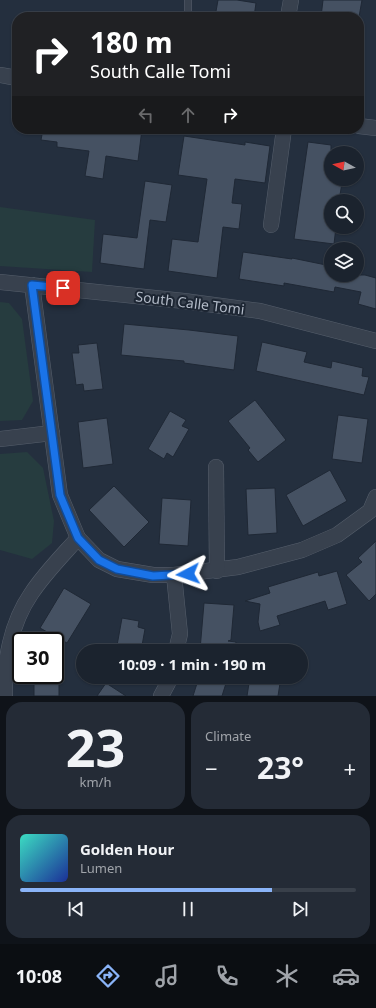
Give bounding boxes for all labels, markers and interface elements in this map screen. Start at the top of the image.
text: 180 m [90,23,173,61]
icon: right [24,28,76,80]
text: South Calle Tomi [90,59,231,83]
icon: left [135,104,157,126]
icon: ahead [177,104,199,126]
icon: right [219,104,241,126]
north arrow [324,146,364,186]
map controls [324,146,364,282]
button: search [324,194,364,234]
button: layers [324,242,364,282]
pin [46,271,80,305]
icon: arrive [52,277,74,299]
street label: South Calle Tomi [135,286,246,319]
position arrow [167,553,209,595]
speed limit sign: 30 [12,632,64,684]
text: 10:09 · 1 min · 190 m [118,654,266,674]
text: 23 [66,711,125,782]
text: Climate [205,727,251,745]
text: 23° [257,747,304,788]
text: − [205,753,218,783]
text: + [343,753,356,783]
text: km/h [80,773,111,791]
text: Golden Hour [80,839,174,859]
text: Lumen [80,859,122,877]
icon: previous [65,898,87,920]
icon: pause [177,898,199,920]
icon: next [289,898,311,920]
icon: directions [94,962,122,990]
icon: music [153,962,181,990]
icon: phone [213,962,241,990]
icon: climate [273,962,301,990]
icon: car [332,962,360,990]
text: 10:08 [16,964,62,988]

